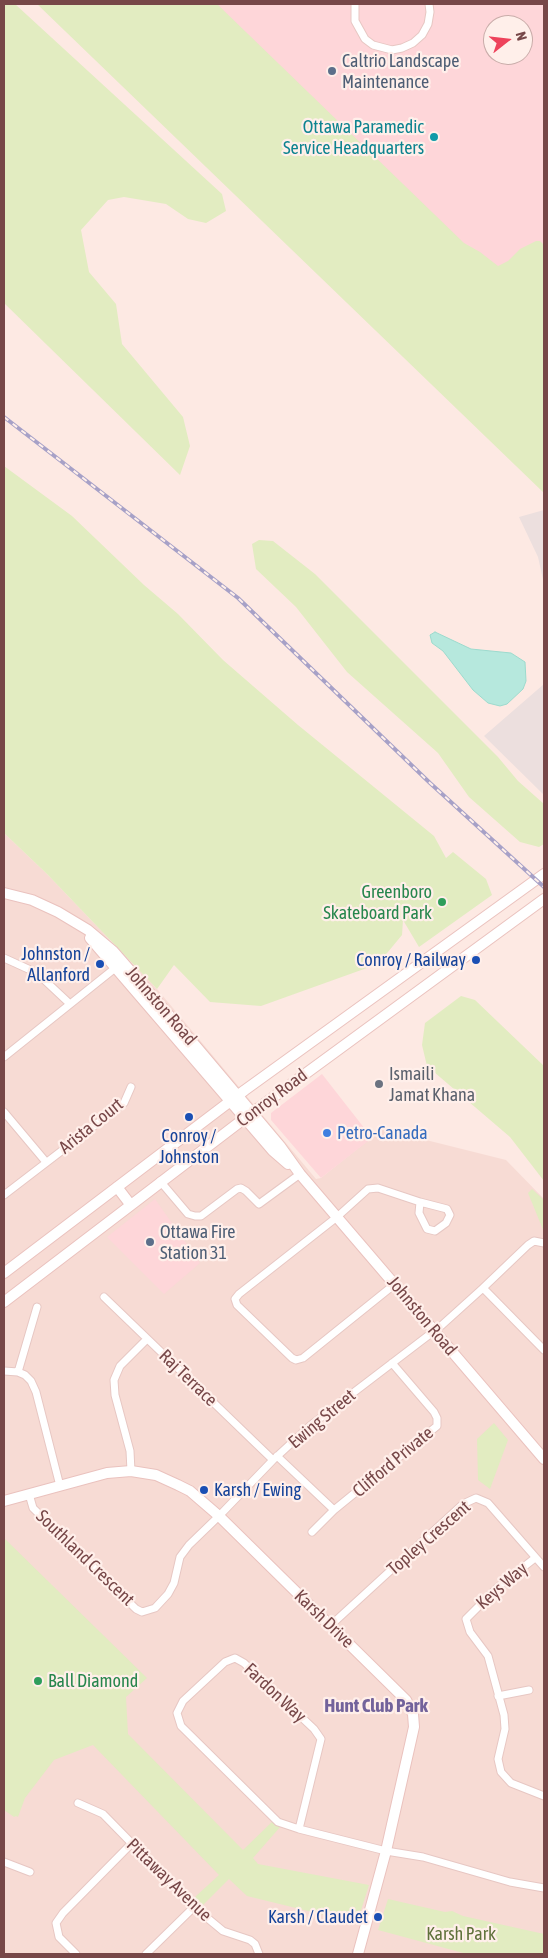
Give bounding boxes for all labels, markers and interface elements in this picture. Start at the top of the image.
north arrow [483,15,533,65]
text: N [513,30,530,42]
place label: Caltrio Landscape Maintenance [342,50,459,92]
marker: Caltrio Landscape Maintenance [326,65,338,77]
place label: Ottawa Paramedic Service Headquarters [283,116,424,158]
marker: Ottawa Paramedic Service Headquarters [428,131,440,143]
place label: Greenboro Skateboard Park [323,881,432,924]
marker: Greenboro Skateboard Park [436,896,448,908]
place label: Johnston / Allanford [21,943,90,986]
place label: Conroy / Railway [356,949,466,971]
marker: Conroy / Railway [470,954,482,966]
marker: Johnston / Allanford [94,958,106,970]
street label: Johnston Road [121,962,201,1050]
place label: Ismaili Jamat Khana [389,1063,475,1106]
street label: Conroy Road [232,1064,312,1132]
marker: Ismaili Jamat Khana [373,1078,385,1090]
street label: Arista Court [55,1094,127,1158]
marker: Conroy / Johnston [183,1111,195,1123]
place label: Petro-Canada [337,1122,428,1144]
place label: Conroy / Johnston [159,1125,219,1168]
marker: Petro-Canada [321,1127,333,1139]
place label: Ottawa Fire Station 31 [160,1221,236,1264]
marker: Ottawa Fire Station 31 [144,1236,156,1248]
street label: Johnston Road [383,1272,461,1360]
street label: Raj Terrace [154,1345,222,1411]
street label: Ewing Street [284,1385,360,1453]
street label: Clifford Private [348,1422,438,1502]
place label: Karsh / Ewing [214,1479,301,1501]
marker: Karsh / Ewing [198,1484,210,1496]
street label: Topley Crescent [383,1496,475,1580]
street label: Southland Crescent [31,1506,139,1610]
street label: Keys Way [472,1558,532,1614]
street label: Karsh Drive [290,1585,358,1653]
street label: Fardon Way [239,1659,311,1727]
place label: Ball Diamond [48,1670,138,1692]
marker: Ball Diamond [32,1675,44,1687]
district label: Hunt Club Park [324,1695,428,1717]
street label: Pittaway Avenue [122,1834,216,1926]
place label: Karsh / Claudet [268,1906,368,1928]
marker: Karsh / Claudet [372,1911,384,1923]
park label: Karsh Park [426,1923,496,1945]

